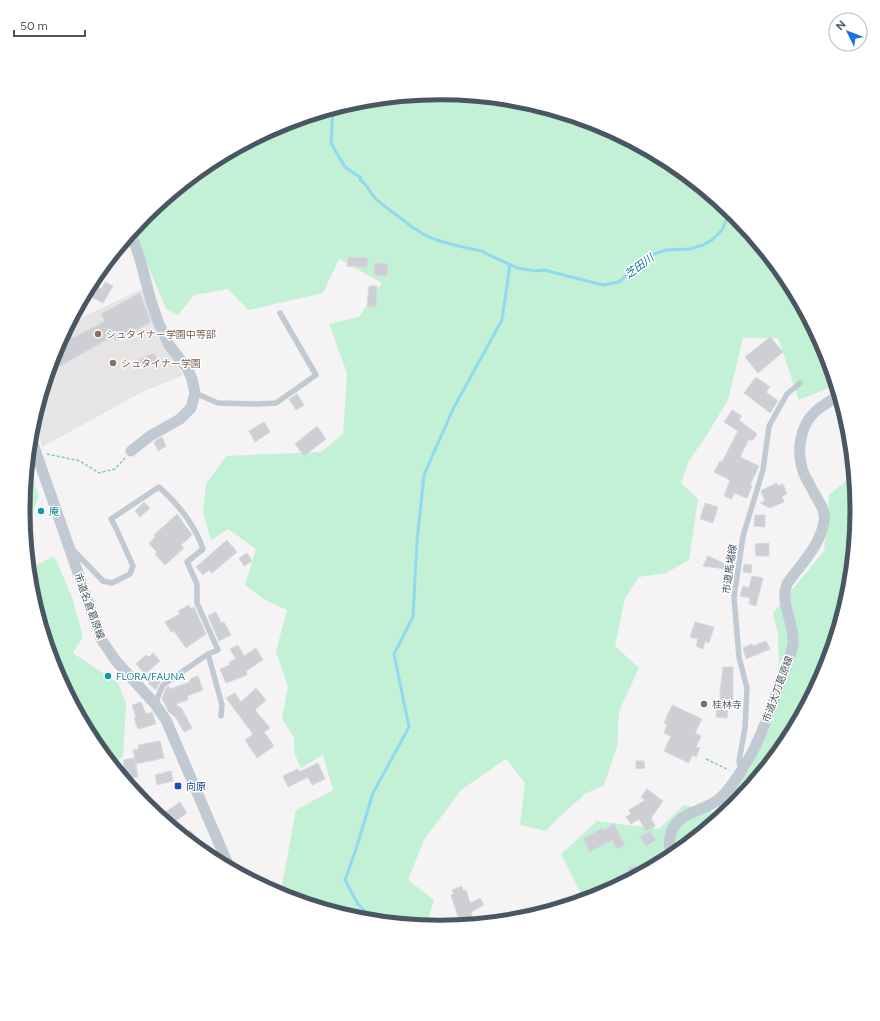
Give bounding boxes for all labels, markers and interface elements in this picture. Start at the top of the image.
scale bar [14,12,85,38]
north arrow [828,12,868,52]
text: N [833,18,849,33]
text: 50 m [20,19,48,33]
water label: 芝田川 [622,251,657,282]
place label: シュタイナー学園中等部 [106,328,216,341]
marker: シュタイナー学園中等部 [93,329,103,339]
place label: シュタイナー学園 [121,357,201,370]
marker: シュタイナー学園 [108,358,118,368]
place label: 庵 [49,505,59,518]
marker: 庵 [36,506,46,516]
street label: 市道馬場線 [720,543,739,595]
street label: 市道名倉葛原線 [71,571,108,641]
street label: 市道大刀葛原線 [759,654,796,724]
place label: FLORA/FAUNA [116,670,185,683]
marker: FLORA/FAUNA [103,671,113,681]
place label: 桂林寺 [712,698,742,711]
marker: 桂林寺 [699,699,709,709]
place label: 向原 [186,780,206,793]
marker: 向原 [173,781,183,791]

